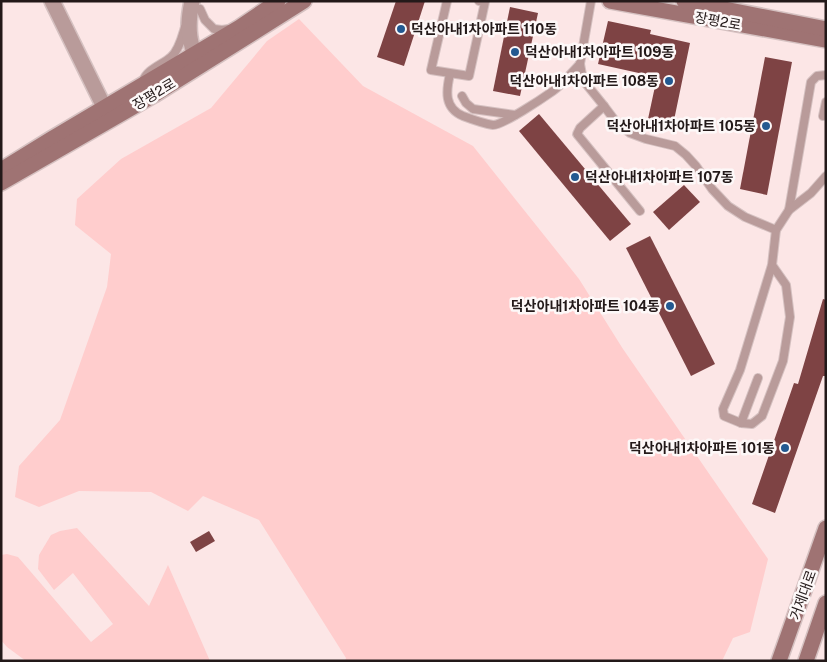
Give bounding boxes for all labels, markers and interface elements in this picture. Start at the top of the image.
street label: 장평2로 [693,9,743,33]
place label: 덕산아내1차아파트 110동 [411,21,557,37]
marker: 덕산아내1차아파트 110동 [395,23,407,35]
place label: 덕산아내1차아파트 109동 [525,44,674,60]
marker: 덕산아내1차아파트 109동 [509,46,521,58]
place label: 덕산아내1차아파트 108동 [510,73,659,89]
street label: 장평2로 [130,75,178,113]
marker: 덕산아내1차아파트 108동 [663,75,675,87]
place label: 덕산아내1차아파트 105동 [606,118,756,134]
marker: 덕산아내1차아파트 105동 [760,120,772,132]
place label: 덕산아내1차아파트 107동 [585,169,734,185]
marker: 덕산아내1차아파트 107동 [569,171,581,183]
place label: 덕산아내1차아파트 104동 [511,298,660,314]
marker: 덕산아내1차아파트 104동 [664,300,676,312]
place label: 덕산아내1차아파트 101동 [629,440,775,456]
marker: 덕산아내1차아파트 101동 [779,442,791,454]
street label: 거제대로 [787,568,819,622]

